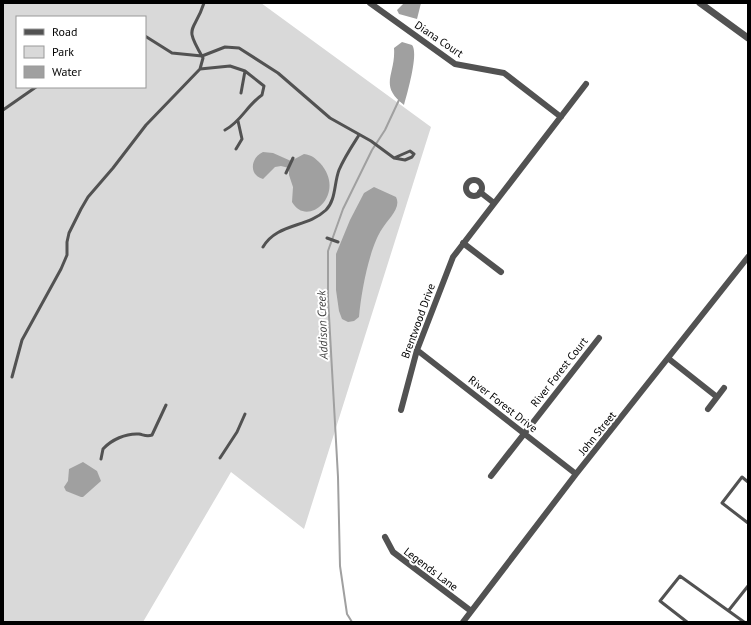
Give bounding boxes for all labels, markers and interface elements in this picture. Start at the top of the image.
legend [16,16,146,88]
street label: Diana Court [412,18,466,60]
text: Road [52,24,77,39]
text: Park [52,44,74,59]
text: Water [52,64,82,79]
street label: Brentwood Drive [398,281,438,360]
water label: Addison Creek [313,290,331,361]
street label: River Forest Court [527,334,591,410]
street label: River Forest Drive [466,373,541,436]
street label: John Street [575,408,619,458]
street label: Legends Lane [401,544,461,594]

